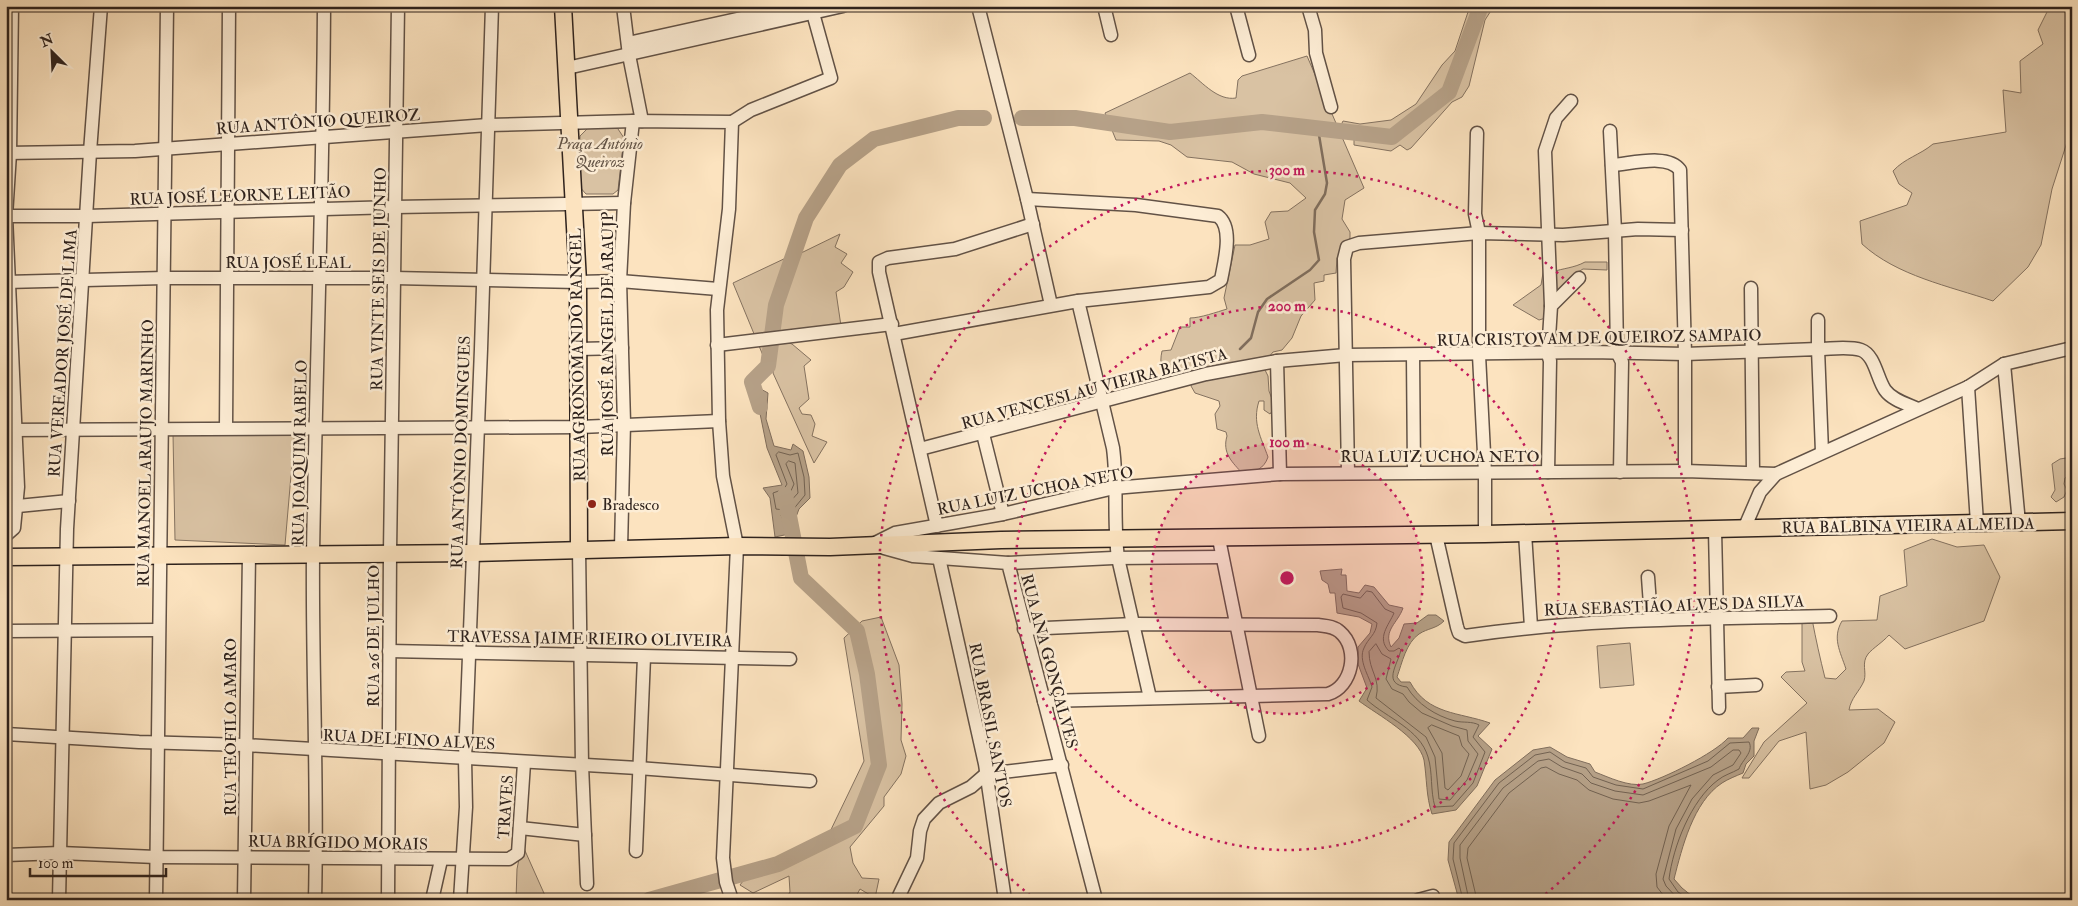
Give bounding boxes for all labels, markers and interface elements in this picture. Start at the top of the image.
north arrow [28,28,78,78]
text: N [37,30,57,51]
street label: RUA ANTÔNIO QUEIROZ [215,105,421,139]
park label: Praça António Queiroz [556,134,643,172]
text: 300 m [1269,161,1305,180]
street label: RUA VINTE SEIS DE JUNHO [367,167,392,391]
street label: RUA JOSÉ LEORNE LEITÃO [129,181,351,211]
street label: RUA JOSÉ RANGEL DE ARAUJP [597,212,619,456]
street label: RUA VEREADOR JOSÉ DE LIMA [43,228,83,478]
street label: RUA AGRONOMANDO RANGEL [566,228,590,482]
street label: RUA JOSÉ LEAL [225,252,351,274]
text: 200 m [1268,297,1306,316]
street label: RUA MANOEL ARAUJO MARINHO [134,319,159,587]
street label: RUA CRISTOVAM DE QUEIROZ SAMPAIO [1436,325,1762,351]
street label: RUA ANTÔNIO DOMINGUES [447,335,475,569]
street label: RUA VENCESLAU VIEIRA BATISTA [959,344,1229,434]
street label: RUA JOAQUIM RABELO [288,359,313,547]
text: 100 m [1269,433,1305,452]
street label: RUA LUIZ UCHOA NETO [1340,447,1540,467]
street label: RUA LUIZ UCHOA NETO [935,462,1135,520]
place label: Bradesco [602,495,659,515]
marker: Bradesco [586,498,598,510]
street label: RUA BALBINA VIEIRA ALMEIDA [1781,514,2035,538]
street label: RUA 26 DE JULHO [364,565,385,707]
centre of rings [1278,569,1296,587]
street label: RUA ANA GONÇALVES [1016,572,1082,751]
street label: RUA SEBASTIÃO ALVES DA SILVA [1544,591,1805,621]
street label: TRAVESSA JAIME RIEIRO OLIVEIRA [447,627,733,652]
street label: RUA TEOFILO AMARO [221,638,241,816]
street label: RUA BRASIL SANTOS [964,641,1016,809]
street label: RUA DELFINO ALVES [322,725,496,755]
street label: TRAVES [494,774,518,840]
street label: RUA BRÍGIDO MORAIS [248,831,428,855]
scale bar [30,846,166,878]
text: 100 m [38,854,74,873]

